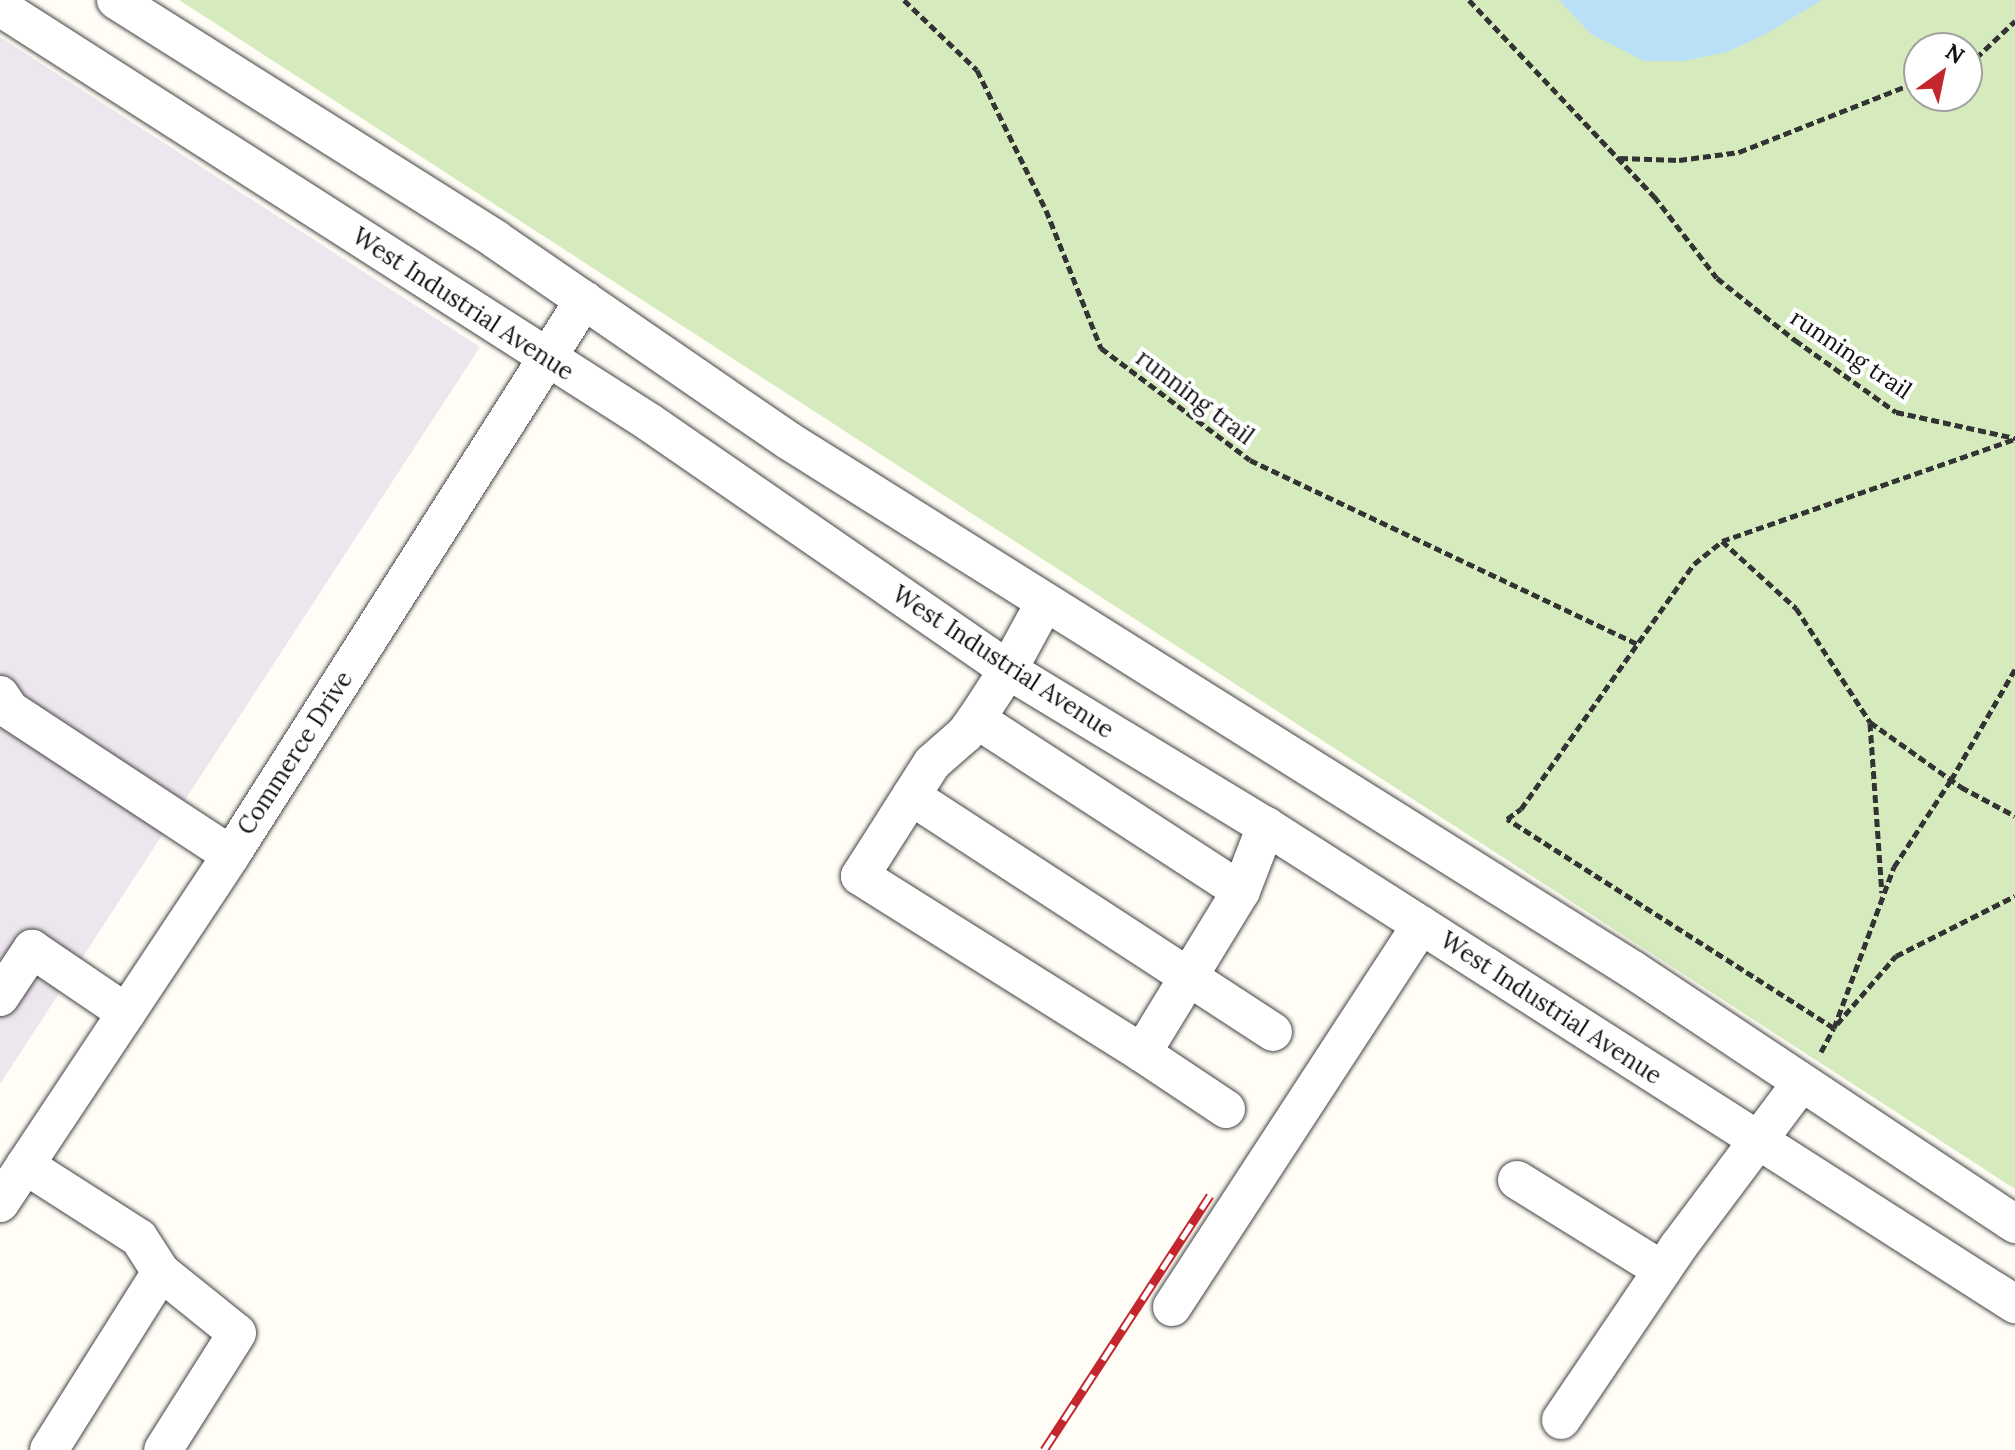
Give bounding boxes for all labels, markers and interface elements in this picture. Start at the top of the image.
north arrow [1903,32,1983,112]
text: N [1940,37,1970,70]
street label: West Industrial Avenue [347,222,579,386]
street label: running trail [1785,303,1917,405]
street label: running trail [1130,343,1260,451]
street label: West Industrial Avenue [887,580,1119,744]
street label: Commerce Drive [231,666,359,840]
street label: West Industrial Avenue [1435,926,1667,1090]

